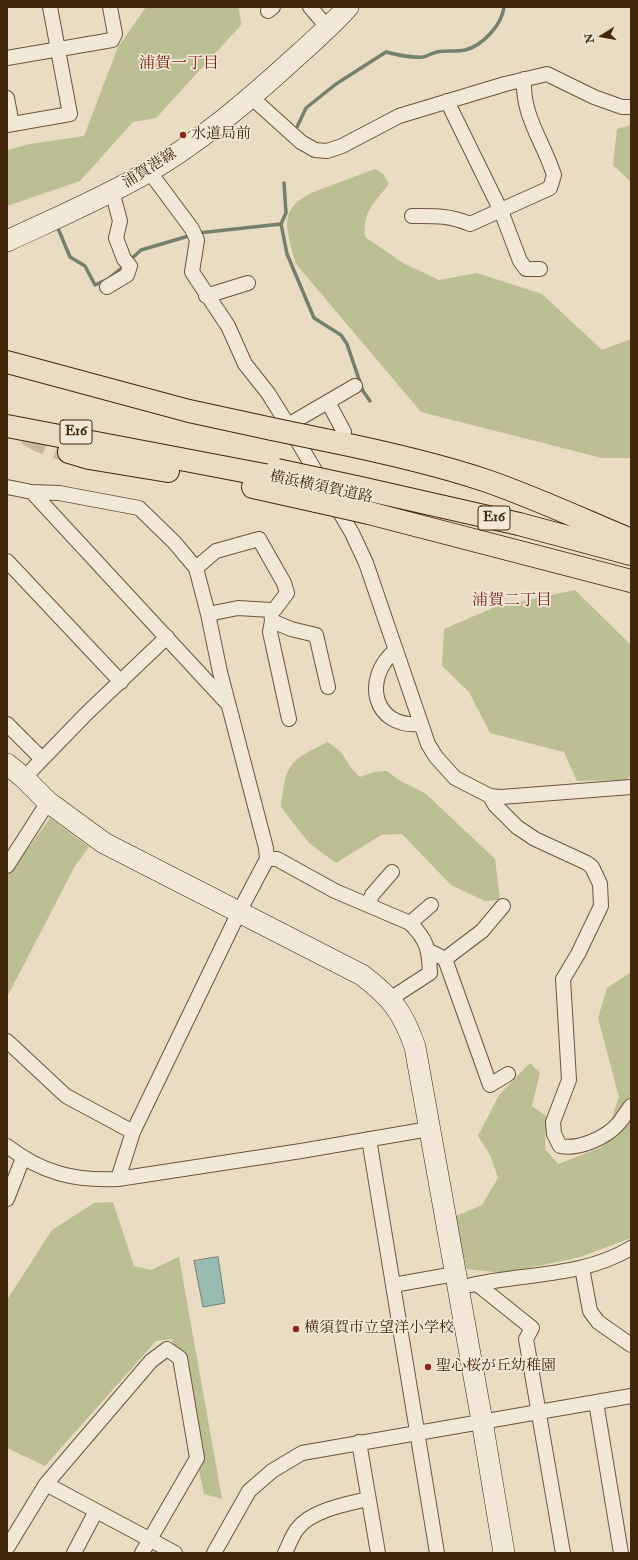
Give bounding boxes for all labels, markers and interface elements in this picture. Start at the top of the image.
north arrow [582,16,622,56]
text: N [582,32,597,44]
district label: 浦賀一丁目 [139,55,219,75]
place label: 水道局前 [191,126,251,144]
marker: 水道局前 [178,130,188,140]
street label: 浦賀港線 [120,145,180,193]
road number: E16 [60,420,92,444]
street label: 横浜横須賀道路 [268,468,374,508]
road number: E16 [478,506,510,530]
district label: 浦賀二丁目 [472,592,552,612]
place label: 横須賀市立望洋小学校 [304,1320,454,1338]
marker: 横須賀市立望洋小学校 [291,1324,301,1334]
place label: 聖心桜が丘幼稚園 [436,1358,556,1376]
marker: 聖心桜が丘幼稚園 [423,1362,433,1372]

